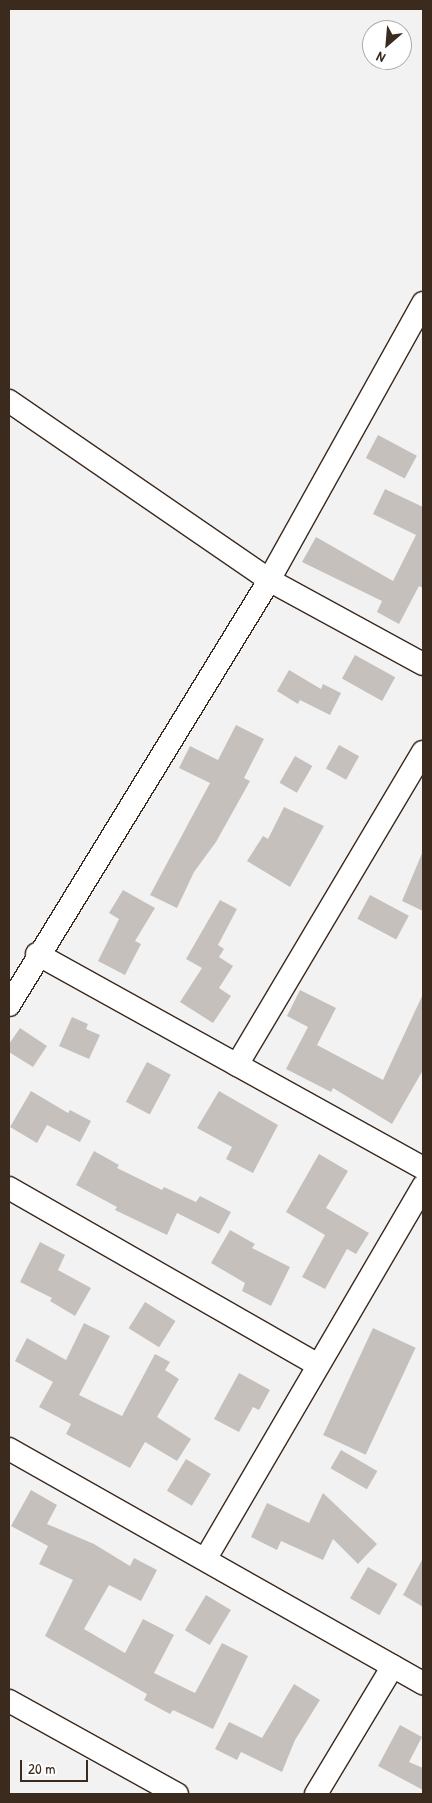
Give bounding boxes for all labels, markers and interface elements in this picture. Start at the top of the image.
north arrow [362,20,412,70]
text: N [373,48,388,68]
scale bar [22,1750,90,1782]
text: 20 m [28,1758,55,1779]

